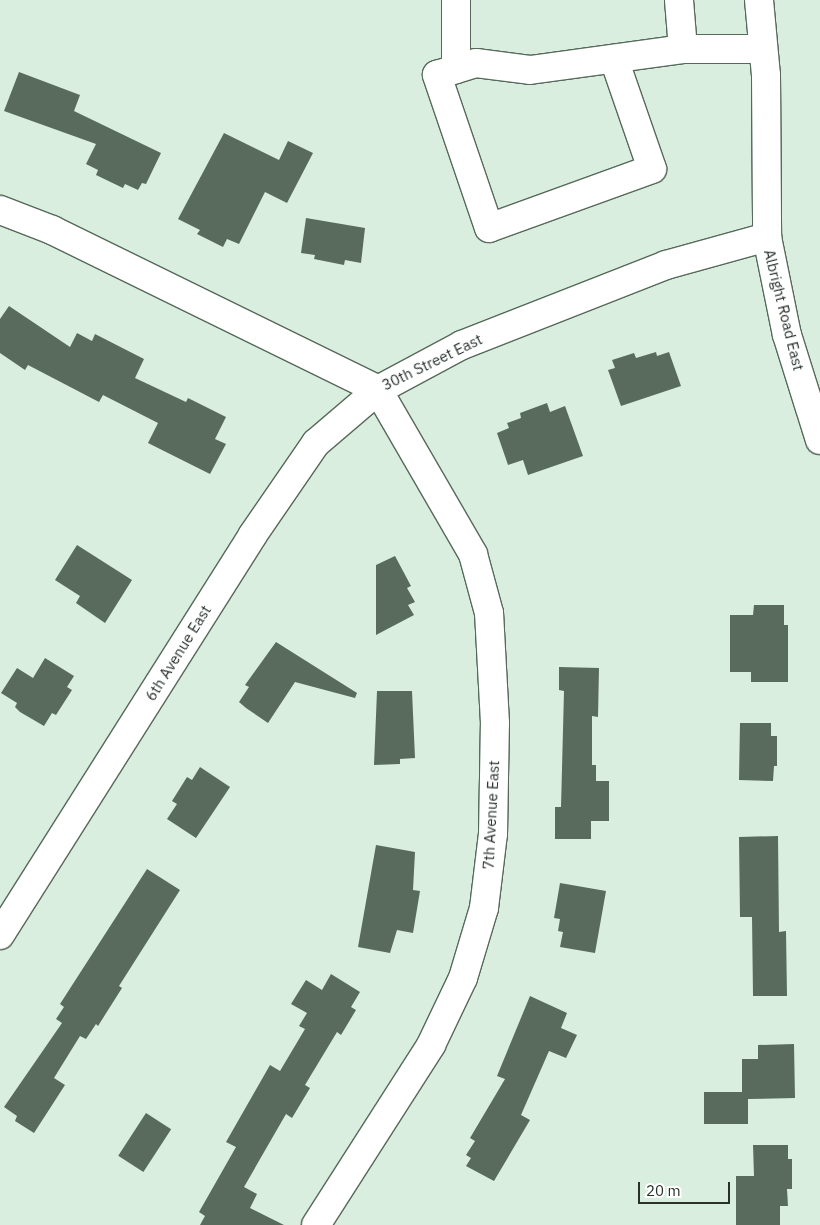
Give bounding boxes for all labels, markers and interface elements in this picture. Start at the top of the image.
street label: Albright Road East [760,248,808,372]
street label: 30th Street East [379,330,485,394]
street label: 6th Avenue East [141,602,215,704]
street label: 7th Avenue East [479,760,503,870]
scale bar [640,1172,732,1204]
text: 20 m [646,1181,681,1200]

